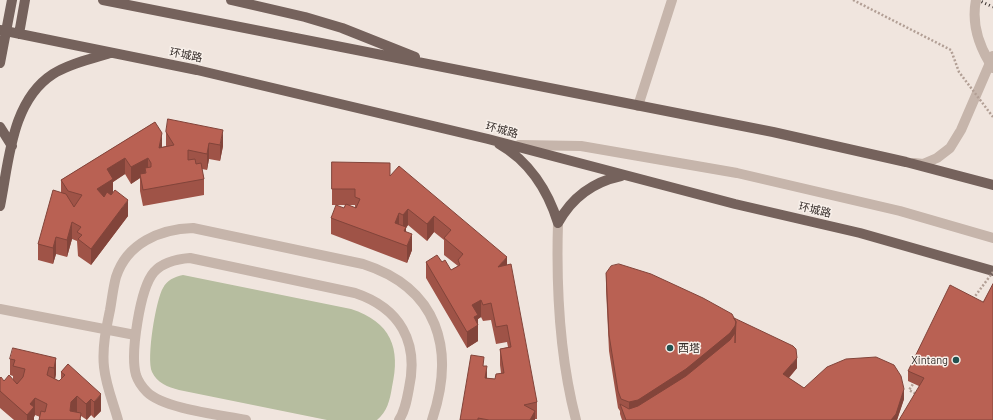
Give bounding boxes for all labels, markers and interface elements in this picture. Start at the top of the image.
street label: 环城路 [169,45,203,65]
street label: 环城路 [484,119,520,141]
street label: 环城路 [797,200,833,220]
place label: 西塔 [678,341,700,355]
marker: 西塔 [665,343,675,353]
place label: Xintang [911,353,948,367]
marker: Xintang [951,355,961,365]

